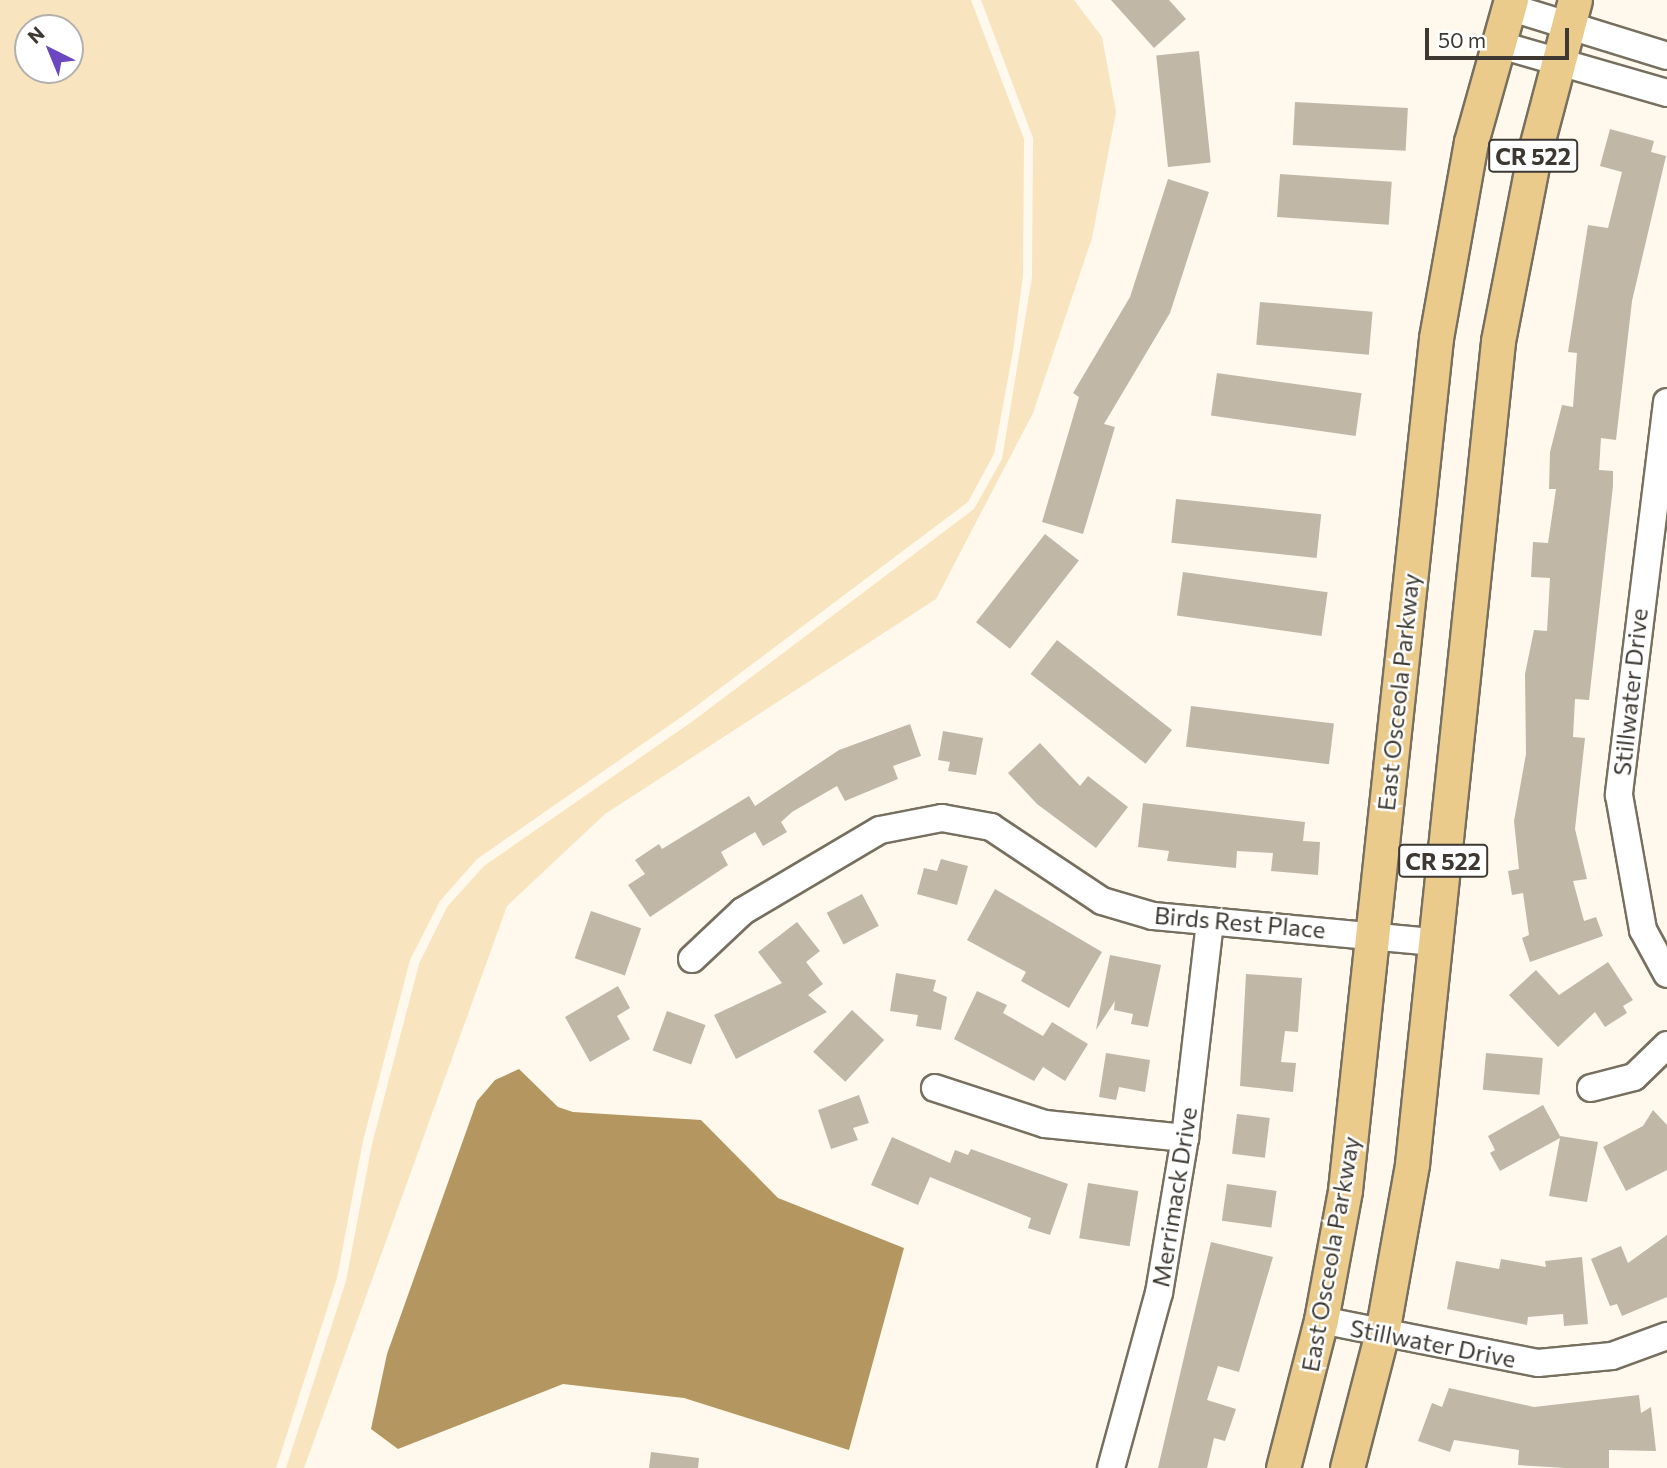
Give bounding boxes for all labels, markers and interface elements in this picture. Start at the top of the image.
north arrow [14,14,84,84]
scale bar [1429,14,1572,58]
text: N [23,21,49,48]
text: 50 m [1438,27,1486,52]
road number: CR 522 [1488,136,1578,176]
street label: East Osceola Parkway [1371,572,1425,812]
street label: Stillwater Drive [1607,607,1653,777]
road number: CR 522 [1398,842,1488,880]
street label: Birds Rest Place [1153,900,1327,944]
street label: Merrimack Drive [1146,1105,1202,1289]
street label: East Osceola Parkway [1295,1134,1365,1374]
street label: Stillwater Drive [1348,1313,1518,1373]

